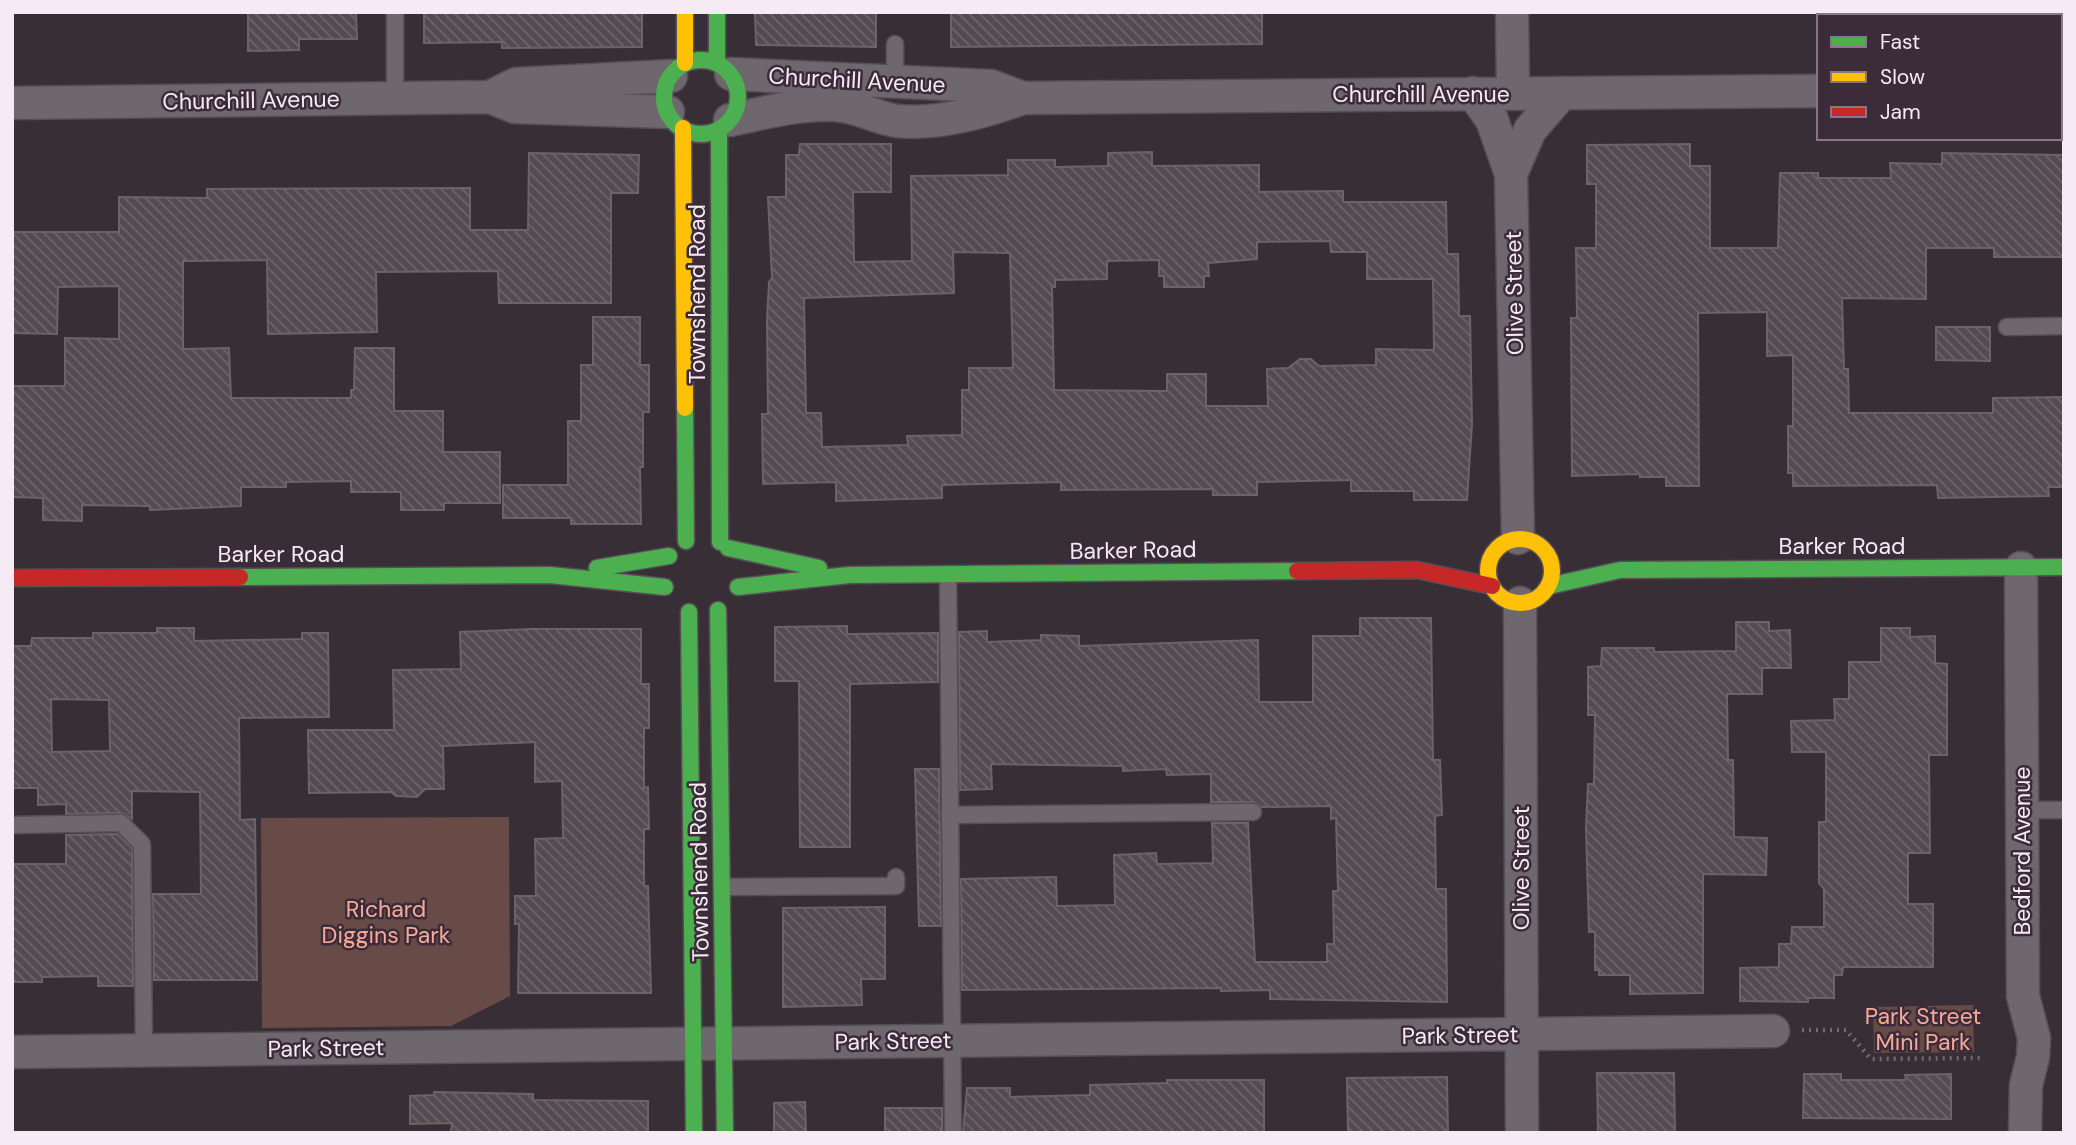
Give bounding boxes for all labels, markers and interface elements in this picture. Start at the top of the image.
legend [1817,14,2062,140]
text: Fast [1880,28,1920,56]
street label: Churchill Avenue [768,60,946,100]
text: Slow [1880,63,1925,91]
street label: Churchill Avenue [1332,79,1510,109]
street label: Churchill Avenue [162,83,340,117]
text: Jam [1880,98,1921,126]
street label: Townshend Road [682,204,712,384]
street label: Olive Street [1498,231,1530,355]
street label: Barker Road [1779,531,1905,561]
street label: Barker Road [1069,534,1197,566]
street label: Barker Road [218,539,344,569]
street label: Bedford Avenue [2007,766,2037,936]
street label: Townshend Road [682,782,716,962]
street label: Olive Street [1506,806,1536,930]
park label: Richard Diggins Park [322,894,451,950]
park label: Park Street Mini Park [1865,1001,1981,1057]
street label: Park Street [1401,1019,1519,1051]
street label: Park Street [834,1025,952,1057]
street label: Park Street [267,1032,385,1064]

